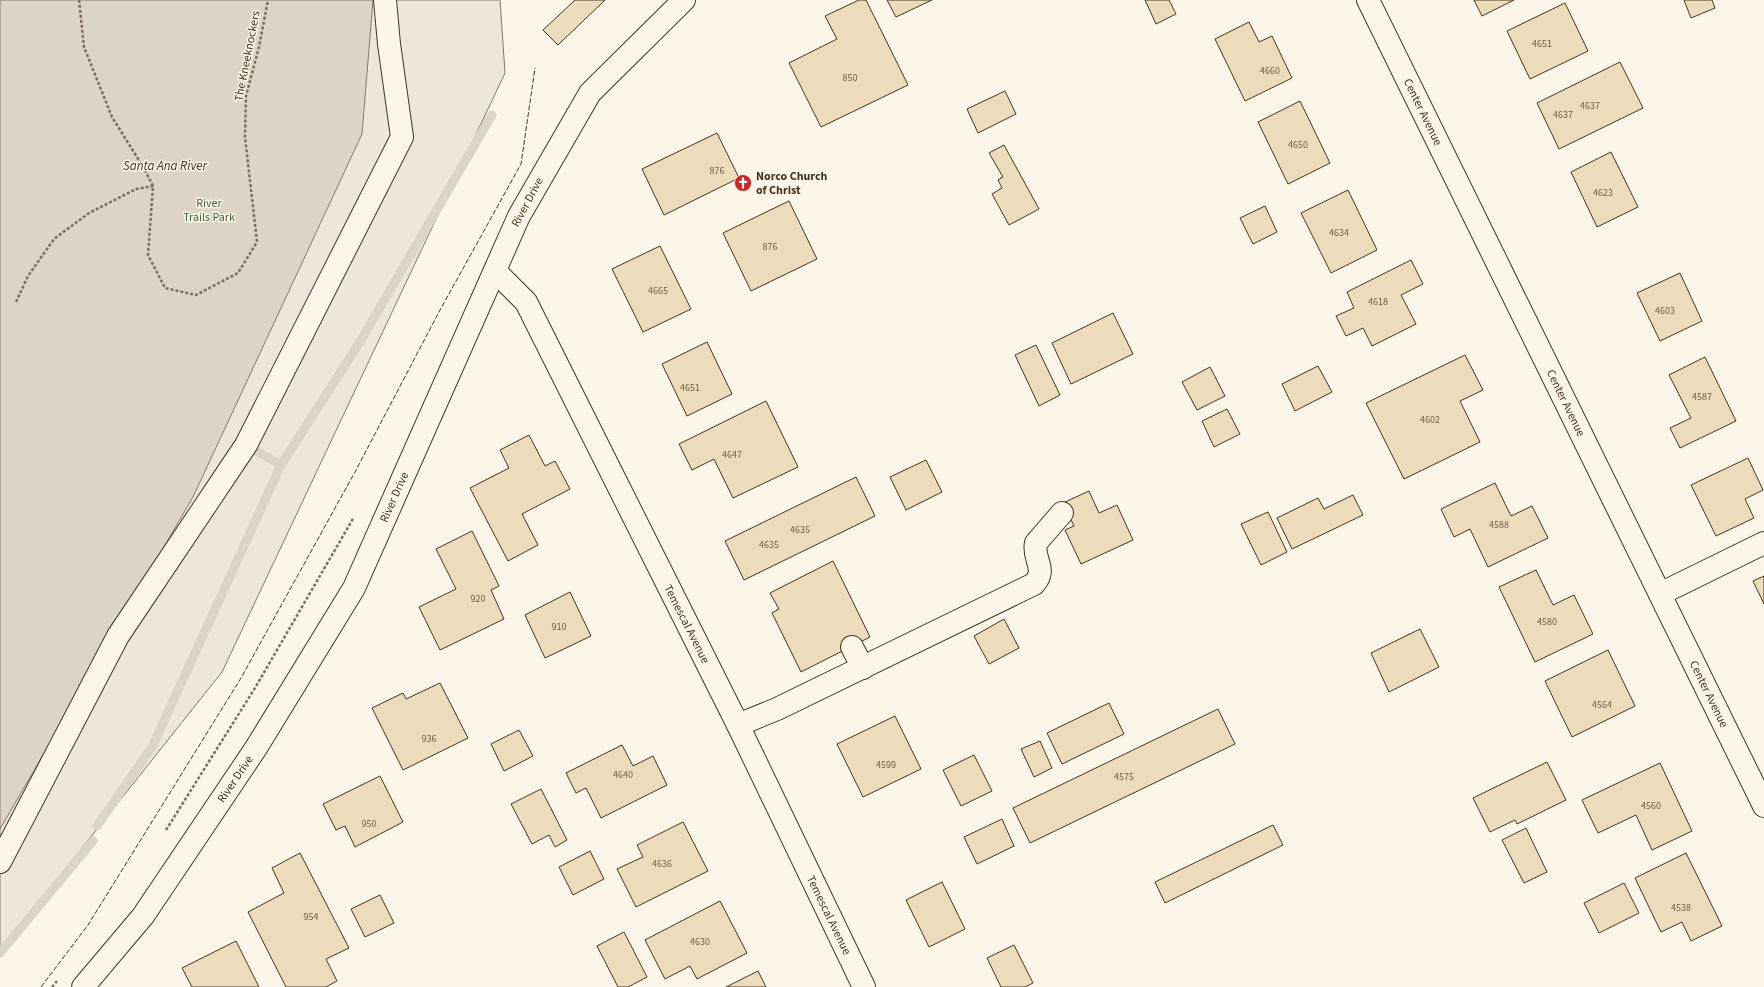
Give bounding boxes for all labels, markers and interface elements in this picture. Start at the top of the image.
street label: The Kneeknockers [230,9,265,103]
house number: 4651 [1532,37,1552,51]
house number: 4660 [1260,64,1280,78]
house number: 850 [843,71,857,85]
street label: Center Avenue [1399,76,1446,149]
house number: 4637 [1580,99,1600,113]
house number: 4637 [1553,108,1573,122]
house number: 4650 [1288,138,1308,152]
water label: Santa Ana River [123,157,207,175]
house number: 876 [710,164,724,178]
place label: Norco Church of Christ [756,168,828,199]
church icon: Norco Church of Christ [733,173,753,193]
street label: River Drive [507,174,548,230]
house number: 4623 [1593,186,1613,200]
park label: River Trails Park [183,195,235,226]
house number: 4634 [1329,226,1349,240]
house number: 876 [763,240,777,254]
house number: 4665 [648,284,668,298]
house number: 4618 [1368,295,1388,309]
house number: 4603 [1655,304,1675,318]
street label: Center Avenue [1542,367,1589,440]
house number: 4651 [680,381,700,395]
house number: 4587 [1692,390,1712,404]
house number: 4602 [1420,413,1440,427]
house number: 4647 [722,448,742,462]
street label: River Drive [376,469,413,525]
house number: 4588 [1489,518,1509,532]
house number: 4635 [790,523,810,537]
house number: 4635 [759,538,779,552]
street label: Temescal Avenue [659,582,714,667]
house number: 920 [471,592,485,606]
house number: 4580 [1537,615,1557,629]
house number: 910 [552,620,566,634]
street label: Center Avenue [1685,658,1732,731]
house number: 4564 [1592,698,1612,712]
house number: 936 [422,732,436,746]
street label: River Drive [213,752,258,806]
house number: 4599 [876,758,896,772]
house number: 4640 [613,768,633,782]
house number: 4575 [1114,770,1134,784]
house number: 4560 [1641,799,1661,813]
house number: 950 [362,817,376,831]
house number: 4636 [652,857,672,871]
street label: Temescal Avenue [802,873,855,958]
house number: 4538 [1671,901,1691,915]
house number: 954 [304,910,318,924]
house number: 4630 [690,935,710,949]

